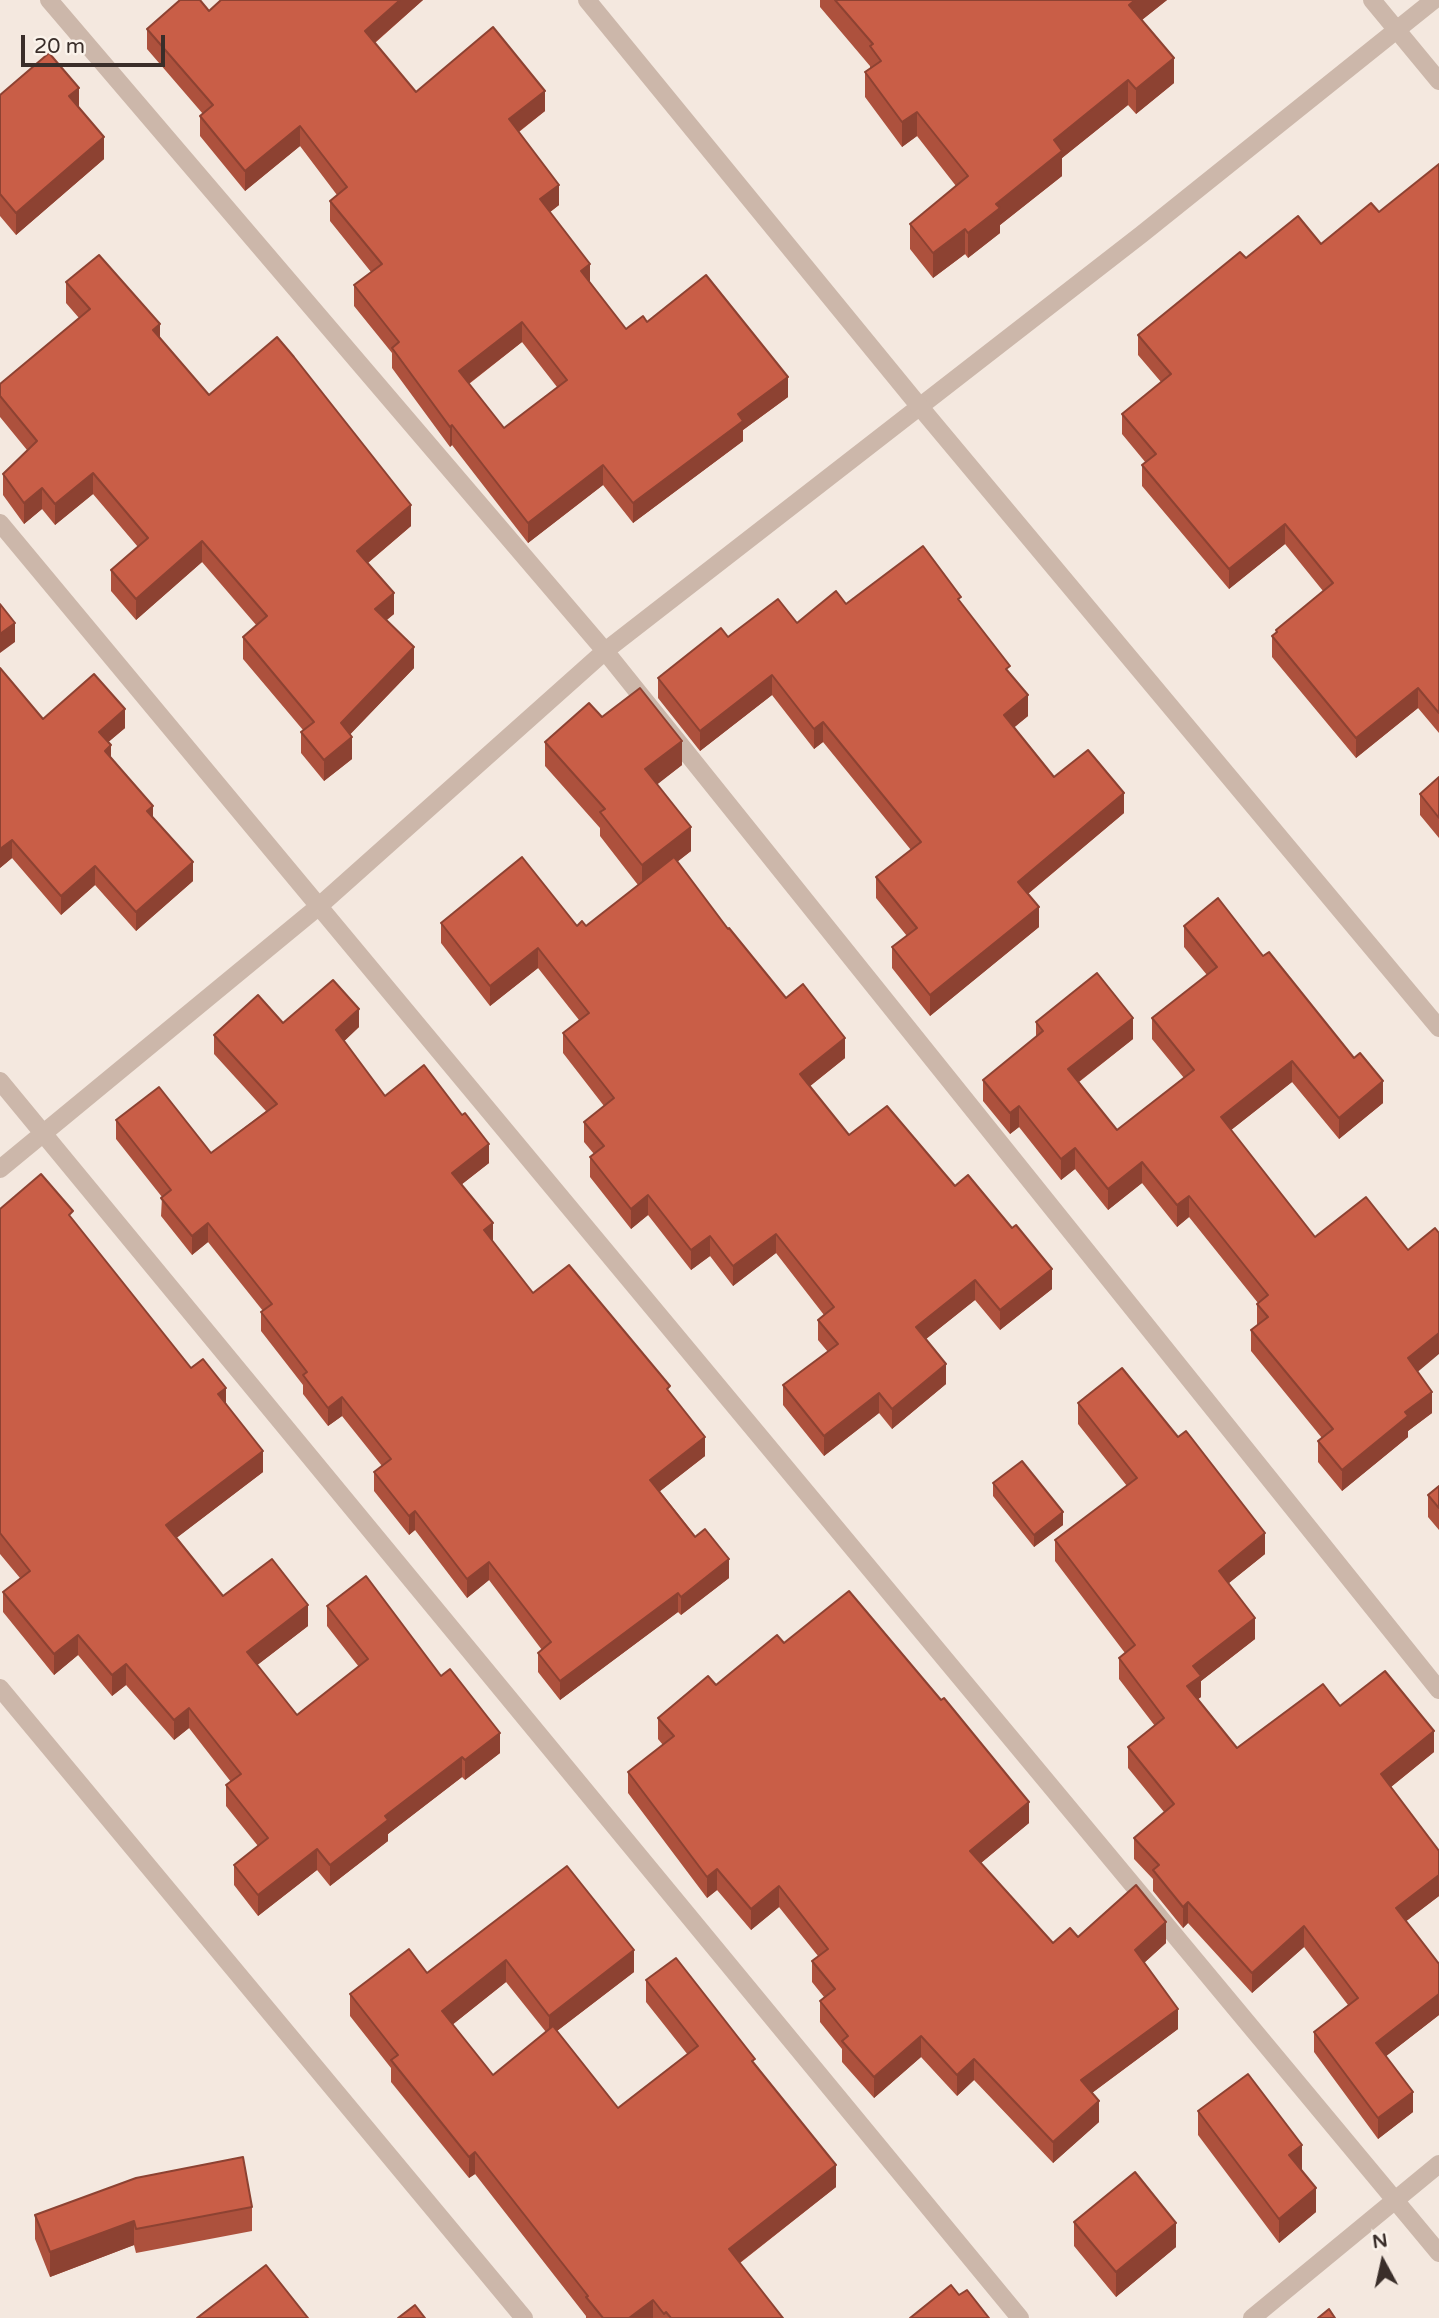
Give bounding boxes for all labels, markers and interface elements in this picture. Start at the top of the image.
scale bar [24,21,168,65]
text: 20 m [34,34,85,59]
north arrow [1348,2227,1418,2297]
text: N [1371,2229,1389,2253]

